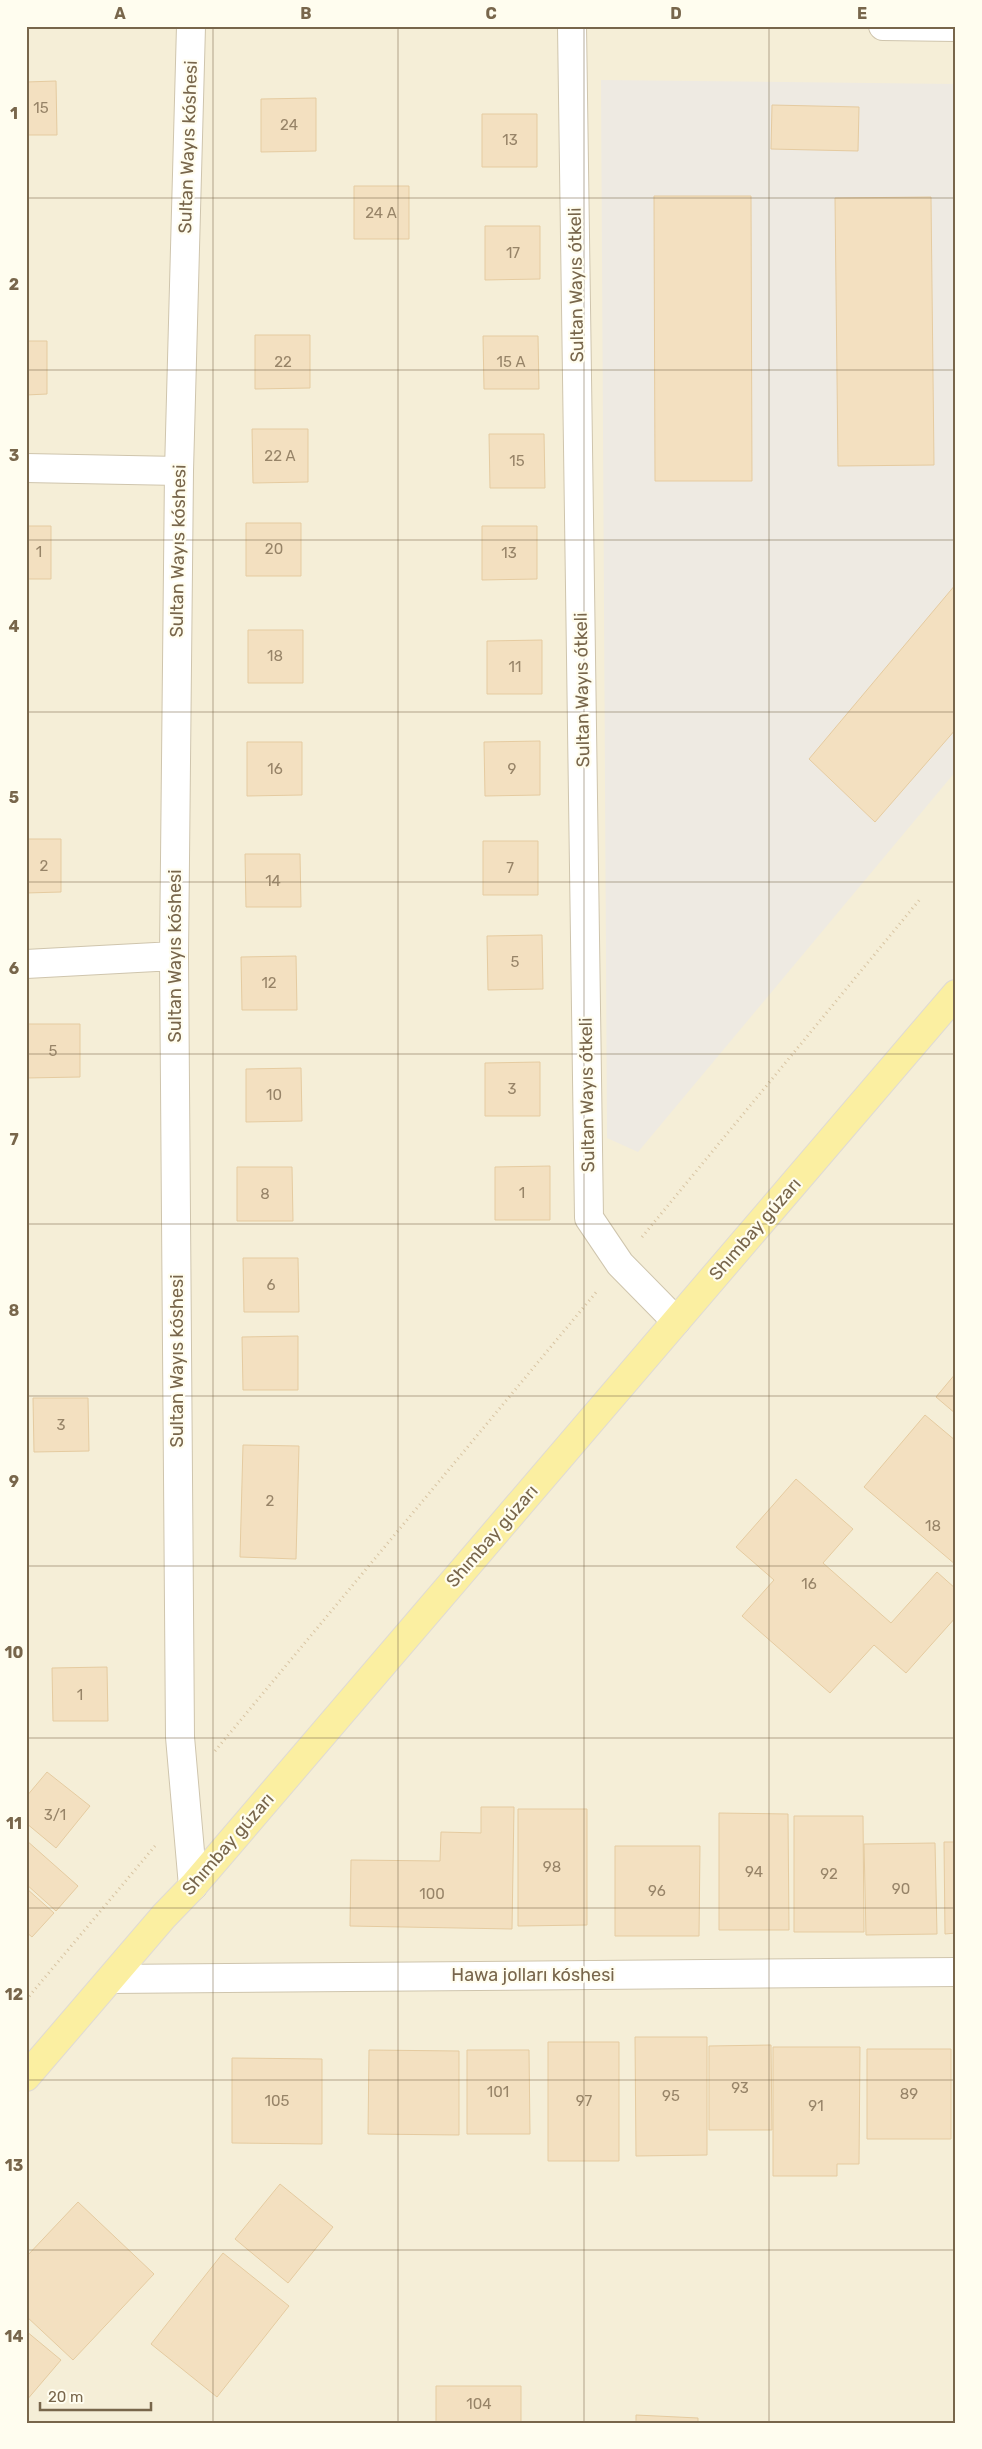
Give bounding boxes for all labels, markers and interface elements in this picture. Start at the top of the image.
text: A [114,4,126,23]
text: B [300,4,312,23]
text: C [485,4,497,23]
text: D [670,4,682,23]
text: E [857,4,867,23]
street label: Sultan Wayıs kóshesi [174,60,202,234]
house number: 15 [33,99,49,117]
text: 1 [10,104,18,123]
house number: 24 [280,116,298,134]
house number: 13 [502,131,518,149]
house number: 24 А [365,204,397,222]
street label: Sultan Wayıs ótkeli [564,207,588,363]
house number: 17 [506,244,520,262]
text: 2 [9,275,19,294]
house number: 22 [274,353,292,371]
house number: 15 А [496,353,526,371]
text: 3 [9,446,19,465]
house number: 22 А [264,447,296,465]
house number: 15 [509,452,525,470]
street label: Sultan Wayıs kóshesi [165,464,191,638]
house number: 20 [265,540,283,558]
house number: 1 [36,543,42,561]
house number: 13 [501,544,517,562]
street label: Sultan Wayıs ótkeli [570,612,594,768]
text: 4 [9,617,20,636]
house number: 18 [267,647,283,665]
house number: 11 [509,658,521,676]
house number: 16 [267,760,283,778]
house number: 9 [508,760,517,778]
text: 5 [9,788,19,807]
house number: 2 [40,857,49,875]
house number: 7 [506,859,514,877]
street label: Sultan Wayıs kóshesi [164,870,186,1042]
house number: 14 [265,872,281,890]
house number: 5 [511,953,520,971]
text: 6 [9,959,19,978]
house number: 12 [261,974,277,992]
street label: Sultan Wayıs ótkeli [575,1017,599,1173]
house number: 5 [49,1042,58,1060]
house number: 3 [507,1080,517,1098]
house number: 10 [266,1086,282,1104]
text: 7 [9,1130,19,1149]
street label: Shımbay gúzarı [704,1173,806,1285]
house number: 1 [519,1184,525,1202]
house number: 8 [260,1185,270,1203]
street label: Sultan Wayıs kóshesi [166,1275,188,1447]
house number: 6 [266,1276,276,1294]
text: 8 [9,1301,20,1320]
house number: 3 [56,1416,66,1434]
text: 9 [9,1472,19,1491]
street label: Shımbay gúzarı [441,1480,543,1592]
house number: 2 [266,1492,275,1510]
house number: 18 [925,1517,941,1535]
house number: 16 [801,1575,817,1593]
text: 10 [5,1643,24,1662]
house number: 1 [77,1686,83,1704]
street label: Shımbay gúzarı [177,1788,279,1900]
house number: 3/1 [44,1806,66,1824]
text: 11 [6,1814,22,1833]
house number: 98 [543,1858,561,1876]
house number: 94 [745,1863,763,1881]
house number: 92 [820,1865,838,1883]
house number: 90 [892,1880,910,1898]
house number: 96 [648,1882,666,1900]
house number: 100 [419,1885,445,1903]
street label: Hawa jolları kóshesi [451,1964,615,1986]
text: 12 [5,1985,23,2004]
house number: 93 [731,2079,749,2097]
house number: 101 [487,2083,509,2101]
house number: 89 [900,2085,918,2103]
house number: 95 [662,2087,680,2105]
house number: 105 [265,2092,290,2110]
house number: 97 [576,2092,593,2110]
house number: 91 [808,2097,824,2115]
text: 13 [5,2156,23,2175]
text: 14 [5,2327,24,2346]
scale bar [40,2379,151,2411]
text: 20 m [48,2388,83,2406]
house number: 104 [466,2395,492,2413]

